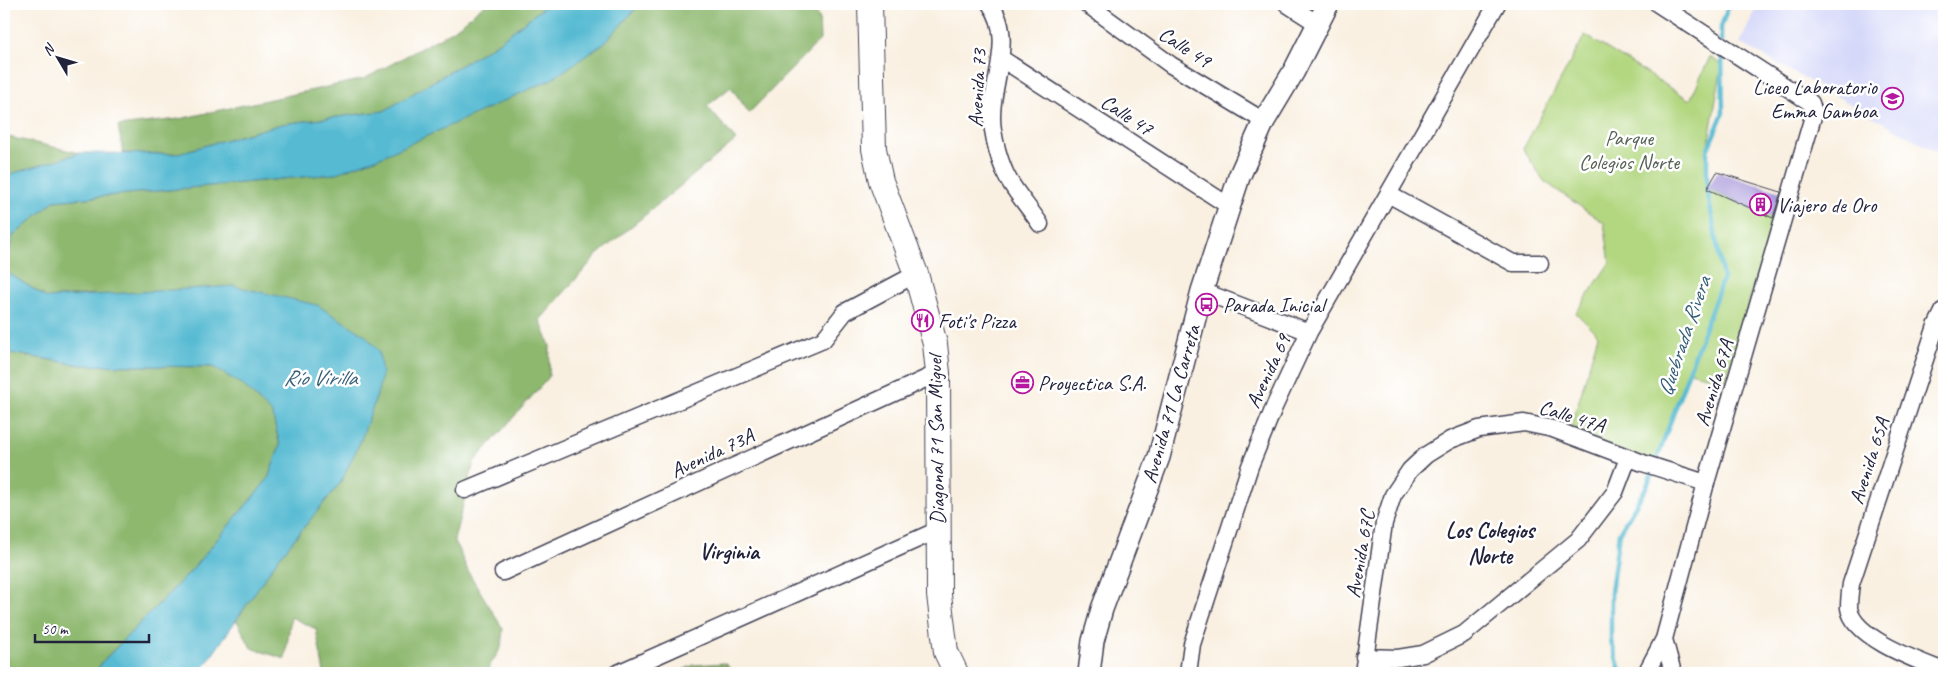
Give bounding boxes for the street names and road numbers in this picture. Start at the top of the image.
street label: Calle 49 [1154,21,1217,74]
street label: Avenida 73 [962,47,992,128]
street label: Calle 47 [1096,89,1159,142]
street label: Avenida 71 La Carreta [1136,320,1207,486]
street label: Avenida 69 [1240,329,1297,412]
street label: Avenida 67A [1689,335,1740,429]
street label: Diagonal 71 San Miguel [921,352,950,525]
street label: Calle 47A [1536,394,1609,439]
street label: Avenida 65A [1843,413,1896,507]
street label: Avenida 73A [666,422,759,484]
street label: Avenida 67C [1340,506,1381,600]

